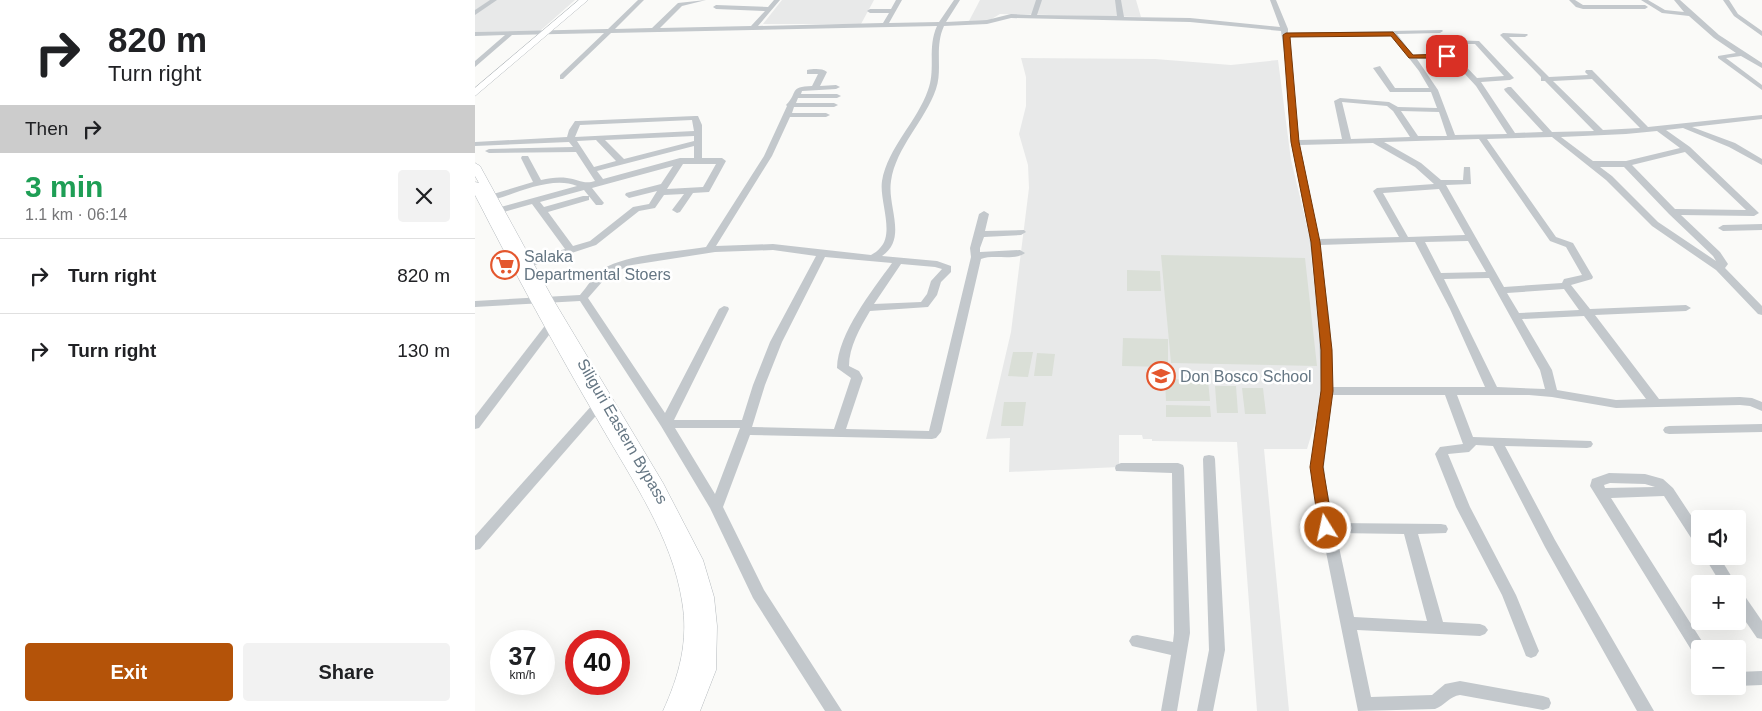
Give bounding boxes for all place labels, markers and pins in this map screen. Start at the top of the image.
pin [1426,35,1468,77]
place label: Salaka Departmental Stoers [524,248,671,283]
supermarket icon: Salaka Departmental Stoers [490,250,520,280]
school or university icon: Don Bosco School [1146,361,1176,391]
place label: Don Bosco School [1180,368,1312,385]

